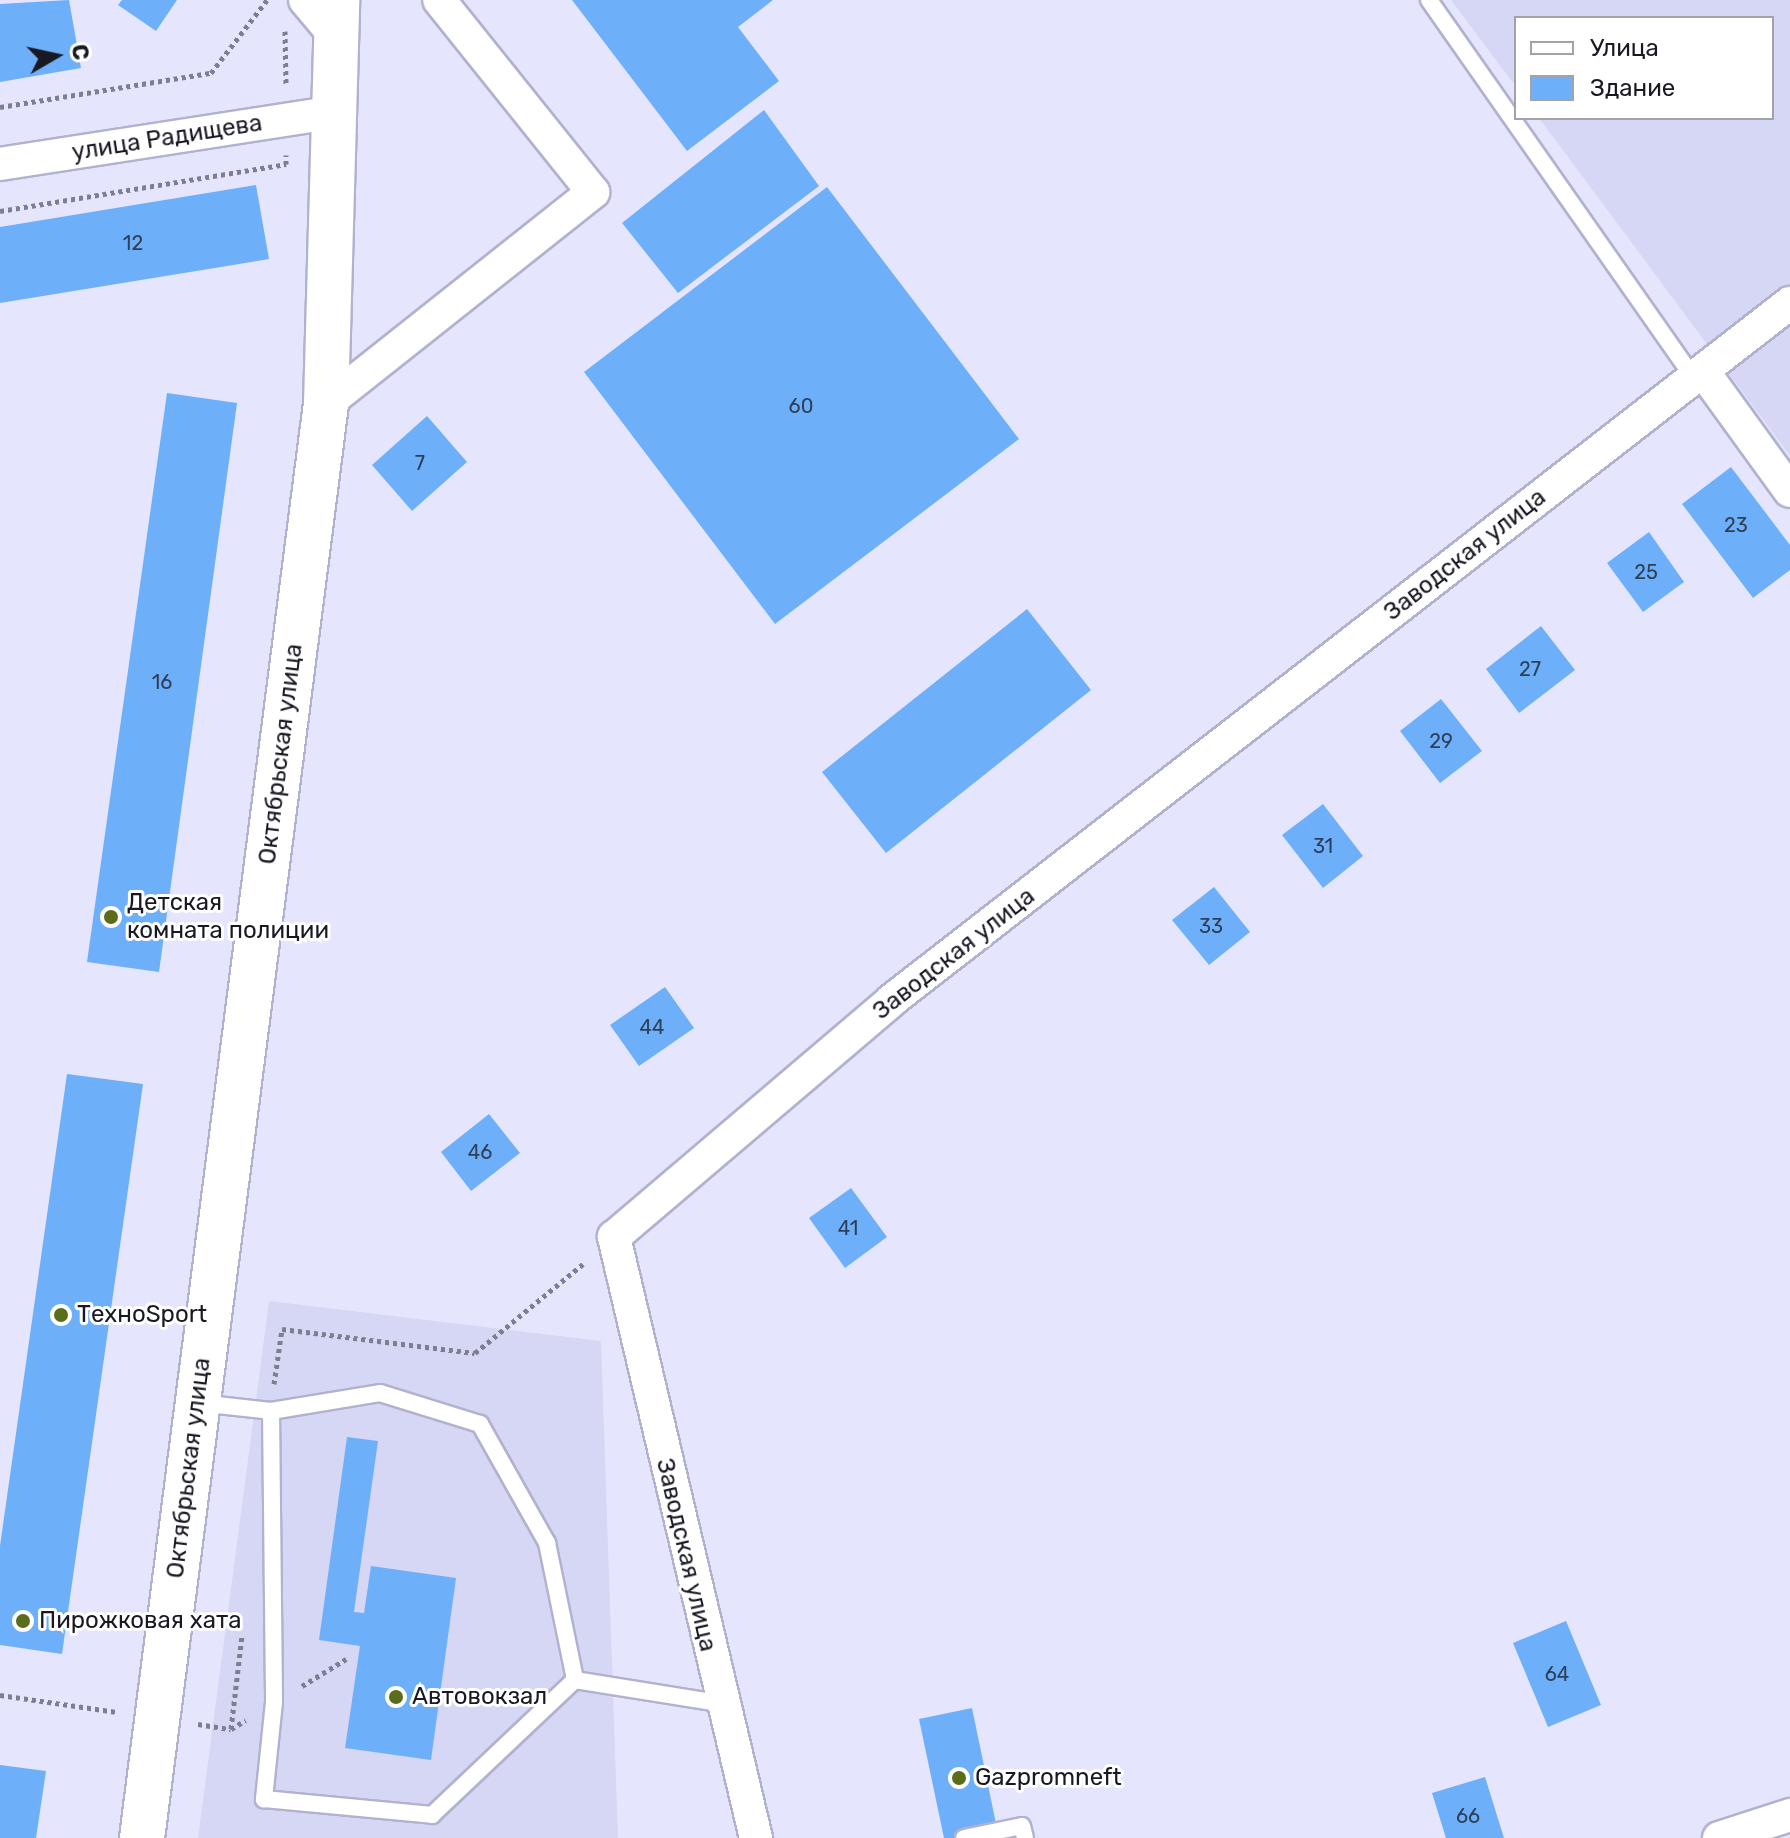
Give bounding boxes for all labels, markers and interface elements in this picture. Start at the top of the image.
north arrow [16,16,96,96]
legend [1514,16,1774,120]
text: Улица [1590,34,1659,62]
text: С [66,42,95,62]
text: Здание [1590,74,1675,102]
street label: улица Радищева [70,109,264,167]
house number: 12 [123,231,143,255]
house number: 60 [789,394,813,418]
house number: 7 [415,451,425,475]
street label: Заводская улица [1378,483,1552,627]
house number: 23 [1724,513,1748,537]
house number: 25 [1634,560,1658,584]
street label: Октябрьская улица [253,642,309,866]
house number: 27 [1519,657,1541,681]
house number: 16 [152,670,172,694]
house number: 29 [1429,729,1453,753]
house number: 31 [1313,834,1333,858]
street label: Заводская улица [867,882,1041,1026]
place label: Детская комната полиции [127,889,329,945]
marker: Детская комната полиции [102,908,120,926]
house number: 33 [1199,914,1223,938]
house number: 44 [640,1015,664,1039]
house number: 46 [468,1140,492,1164]
house number: 41 [838,1216,858,1240]
place label: ТехноSport [77,1301,207,1329]
marker: ТехноSport [52,1306,70,1324]
street label: Октябрьская улица [161,1356,217,1580]
street label: Заводская улица [650,1456,722,1654]
place label: Пирожковая хата [39,1607,241,1635]
marker: Пирожковая хата [14,1612,32,1630]
house number: 64 [1545,1662,1569,1686]
place label: Автовокзал [412,1683,547,1711]
marker: Автовокзал [387,1688,405,1706]
place label: Gazpromneft [975,1764,1122,1792]
marker: Gazpromneft [950,1769,968,1787]
house number: 66 [1456,1804,1480,1828]

